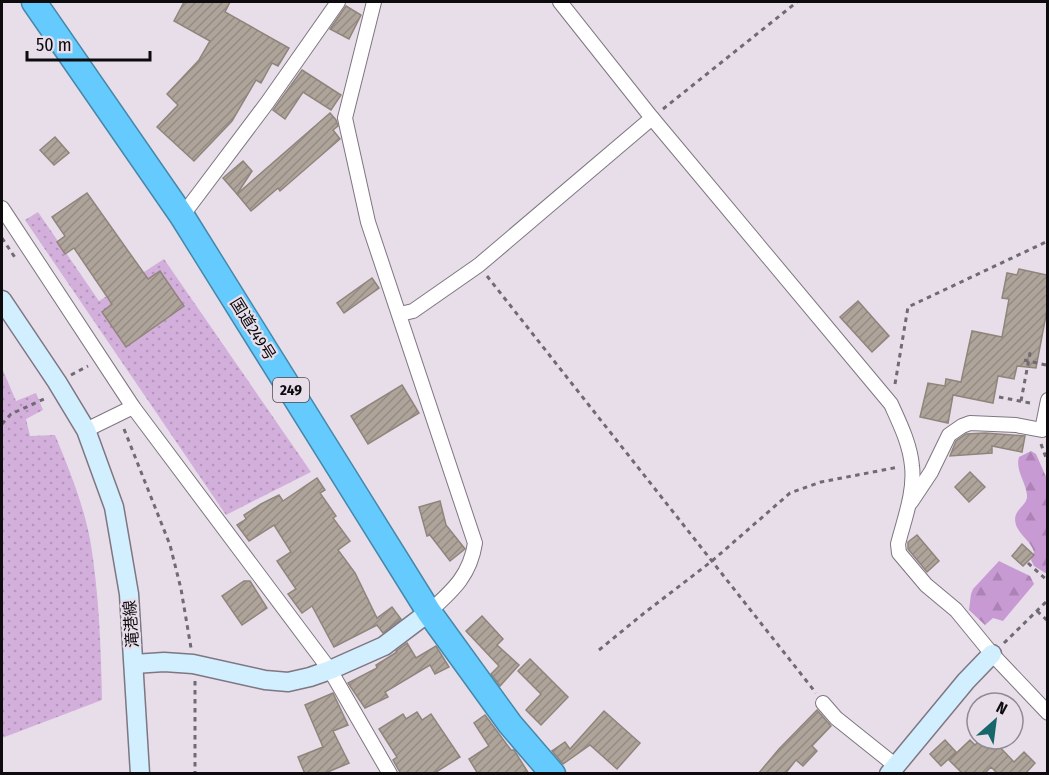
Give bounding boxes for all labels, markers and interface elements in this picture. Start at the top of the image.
scale bar [27,24,150,62]
text: 50 m [36,34,72,56]
street label: 国道249号 [226,294,280,364]
road number: 249 [273,378,309,402]
street label: 滝港線 [120,599,142,649]
north arrow [965,691,1025,751]
text: N [993,698,1011,719]

